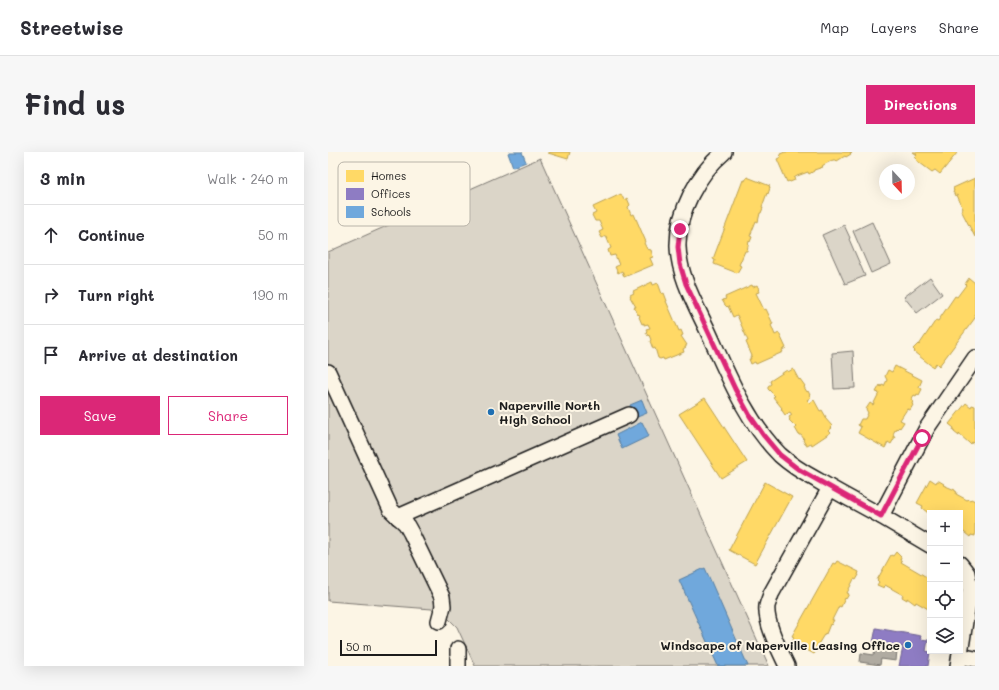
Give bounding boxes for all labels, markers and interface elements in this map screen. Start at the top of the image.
text: Streetwise [20,15,123,40]
text: Map [820,18,849,37]
text: Layers [871,18,917,37]
text: Share [939,18,979,37]
button: Directions [866,85,975,124]
text: Find us [24,86,125,122]
legend [338,162,470,226]
north arrow [879,164,915,200]
text: 3 min [40,167,85,189]
text: Homes [371,168,406,183]
text: Walk · 240 m [207,170,288,187]
text: Offices [371,186,410,201]
text: Schools [371,204,411,219]
route end [671,220,689,238]
icon: ahead [40,224,62,246]
text: Continue [78,225,145,245]
text: 50 m [258,226,288,243]
icon: right [40,284,62,306]
text: Turn right [78,285,155,305]
text: 190 m [252,286,288,303]
icon: arrive [40,344,62,366]
text: Arrive at destination [78,345,238,365]
button: Save [40,396,160,435]
button: Share [168,396,288,435]
place label: Naperville North High School [499,397,600,427]
marker: Naperville North High School [486,407,496,417]
route start [913,429,931,447]
map controls [927,510,963,654]
button: + [927,510,963,546]
button: − [927,546,963,582]
button: locate [927,582,963,618]
button: layers [927,618,963,654]
place label: Windscape of Naperville Leasing Office [661,637,900,653]
scale bar [340,638,437,657]
text: 50 m [346,639,372,654]
marker: Windscape of Naperville Leasing Office [903,640,913,650]

